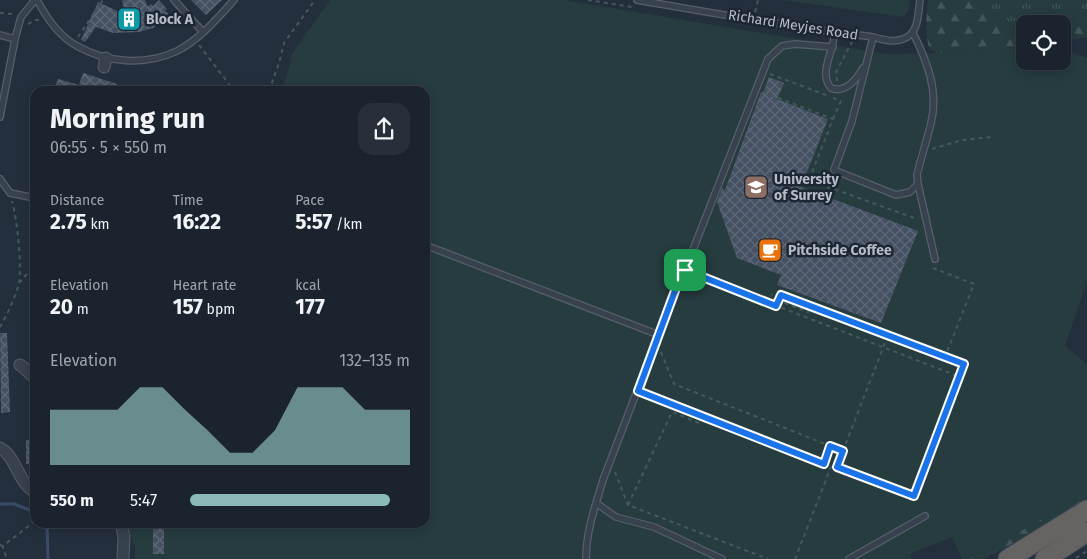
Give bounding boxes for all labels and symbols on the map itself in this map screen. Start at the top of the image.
building icon: Block A [116,6,142,32]
street label: Richard Meyjes Road [727,6,859,44]
place label: Block A [146,11,194,28]
place label: University of Surrey [774,171,839,204]
school or university icon: University of Surrey [743,174,769,200]
cafe icon: Pitchside Coffee [757,237,783,263]
place label: Pitchside Coffee [788,242,892,259]
pin [664,249,706,291]

